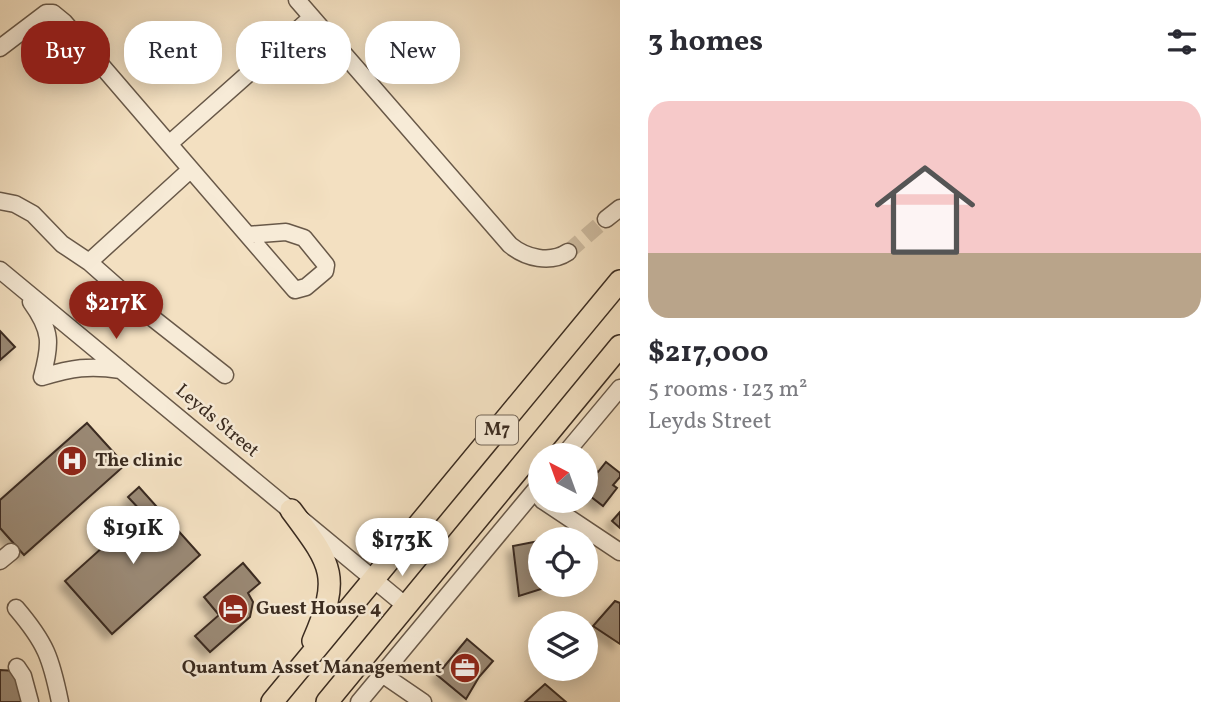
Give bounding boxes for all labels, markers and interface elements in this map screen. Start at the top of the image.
chip: Buy [21,21,110,84]
chip: Rent [124,21,222,84]
chip: Filters [236,21,351,84]
chip: New [365,21,460,84]
text: 3 homes [648,21,763,63]
icon: filters [1163,23,1201,61]
icon: home [862,147,988,273]
pin: $217K [67,282,165,341]
text: $217K [85,288,147,320]
text: $217,000 [648,332,768,374]
text: 5 rooms · 123 m² [648,374,808,406]
street label: Leyds Street [170,378,265,464]
text: Leyds Street [648,406,771,438]
road number: M7 [476,416,518,444]
north arrow [528,443,598,513]
map controls [528,443,598,681]
hospital icon: The clinic [55,444,89,478]
place label: The clinic [95,448,182,474]
pin: $191K [84,506,182,566]
text: $191K [103,513,163,545]
pin: $173K [353,518,451,578]
text: $173K [371,525,433,557]
button: locate [528,527,598,597]
hotel icon: Guest House 4 [216,592,250,626]
place label: Guest House 4 [256,596,381,622]
button: layers [528,611,598,681]
office icon: Quantum Asset Management [448,651,482,685]
place label: Quantum Asset Management [182,655,442,681]

